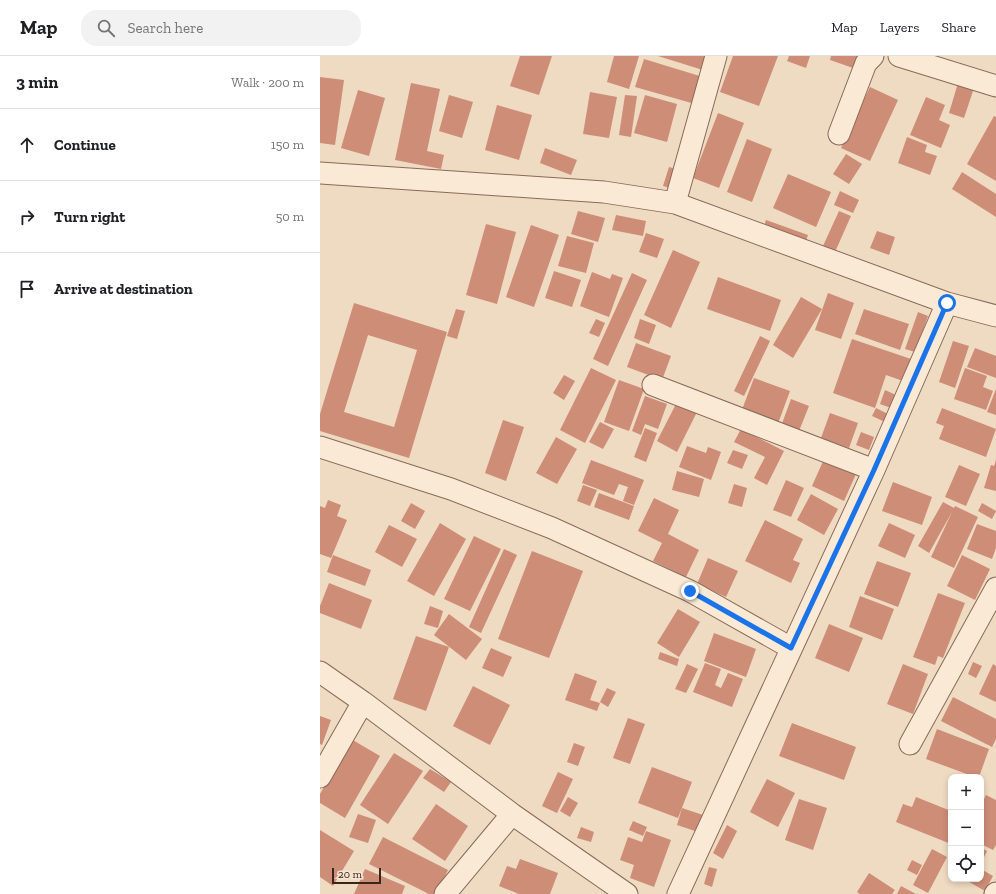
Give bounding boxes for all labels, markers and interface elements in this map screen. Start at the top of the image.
search box [81,10,361,46]
text: Map [20,16,57,39]
icon: search [95,17,117,39]
text: Search here [127,19,203,37]
text: Map [831,19,858,36]
text: Layers [880,19,919,36]
text: Share [941,19,976,36]
text: 3 min [16,72,58,92]
text: Walk · 200 m [231,75,304,90]
icon: ahead [16,134,38,156]
text: Continue [54,136,116,154]
text: 150 m [271,137,304,152]
icon: right [16,206,38,228]
text: Turn right [54,208,125,226]
text: 50 m [276,209,304,224]
icon: arrive [16,278,38,300]
text: Arrive at destination [54,280,193,298]
route start [938,294,956,312]
route end [681,582,699,600]
map controls [948,774,984,882]
button: + [948,774,984,810]
button: − [948,810,984,846]
button: locate [948,846,984,882]
scale bar [332,866,381,885]
text: 20 m [338,868,362,881]

